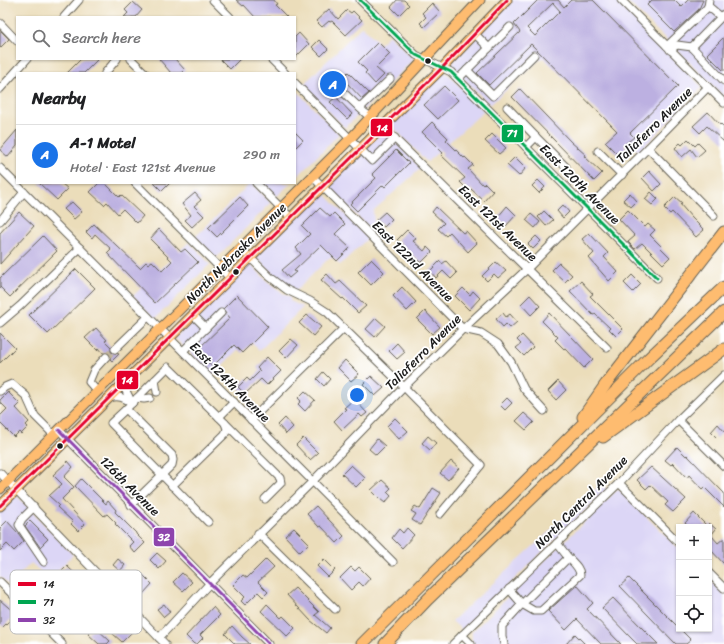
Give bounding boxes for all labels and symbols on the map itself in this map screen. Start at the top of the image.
unlabelled marker [423,56,433,66]
pin: A [320,69,346,99]
street label: Taliaferro Avenue [610,81,698,169]
line badge: 14 [370,118,393,137]
text: 14 [376,119,388,138]
line badge: 71 [501,124,524,143]
text: 71 [507,124,518,143]
street label: East 120th Avenue [534,138,626,230]
street label: East 121st Avenue [453,179,543,267]
street label: North Nebraska Avenue [180,197,292,309]
street label: East 122nd Avenue [367,215,459,307]
unlabelled marker [231,267,241,277]
street label: Taliaferro Avenue [379,308,467,396]
street label: East 124th Avenue [184,336,276,428]
line badge: 14 [116,370,139,390]
text: 14 [121,371,133,390]
your location [347,385,367,405]
unlabelled marker [55,441,65,451]
street label: 126th Avenue [94,450,166,522]
street label: North Central Avenue [529,450,633,554]
line badge: 32 [153,527,175,547]
text: 32 [157,528,171,547]
legend [10,570,142,634]
text: 14 [43,575,55,594]
text: 71 [43,593,54,612]
text: 32 [43,611,56,630]

